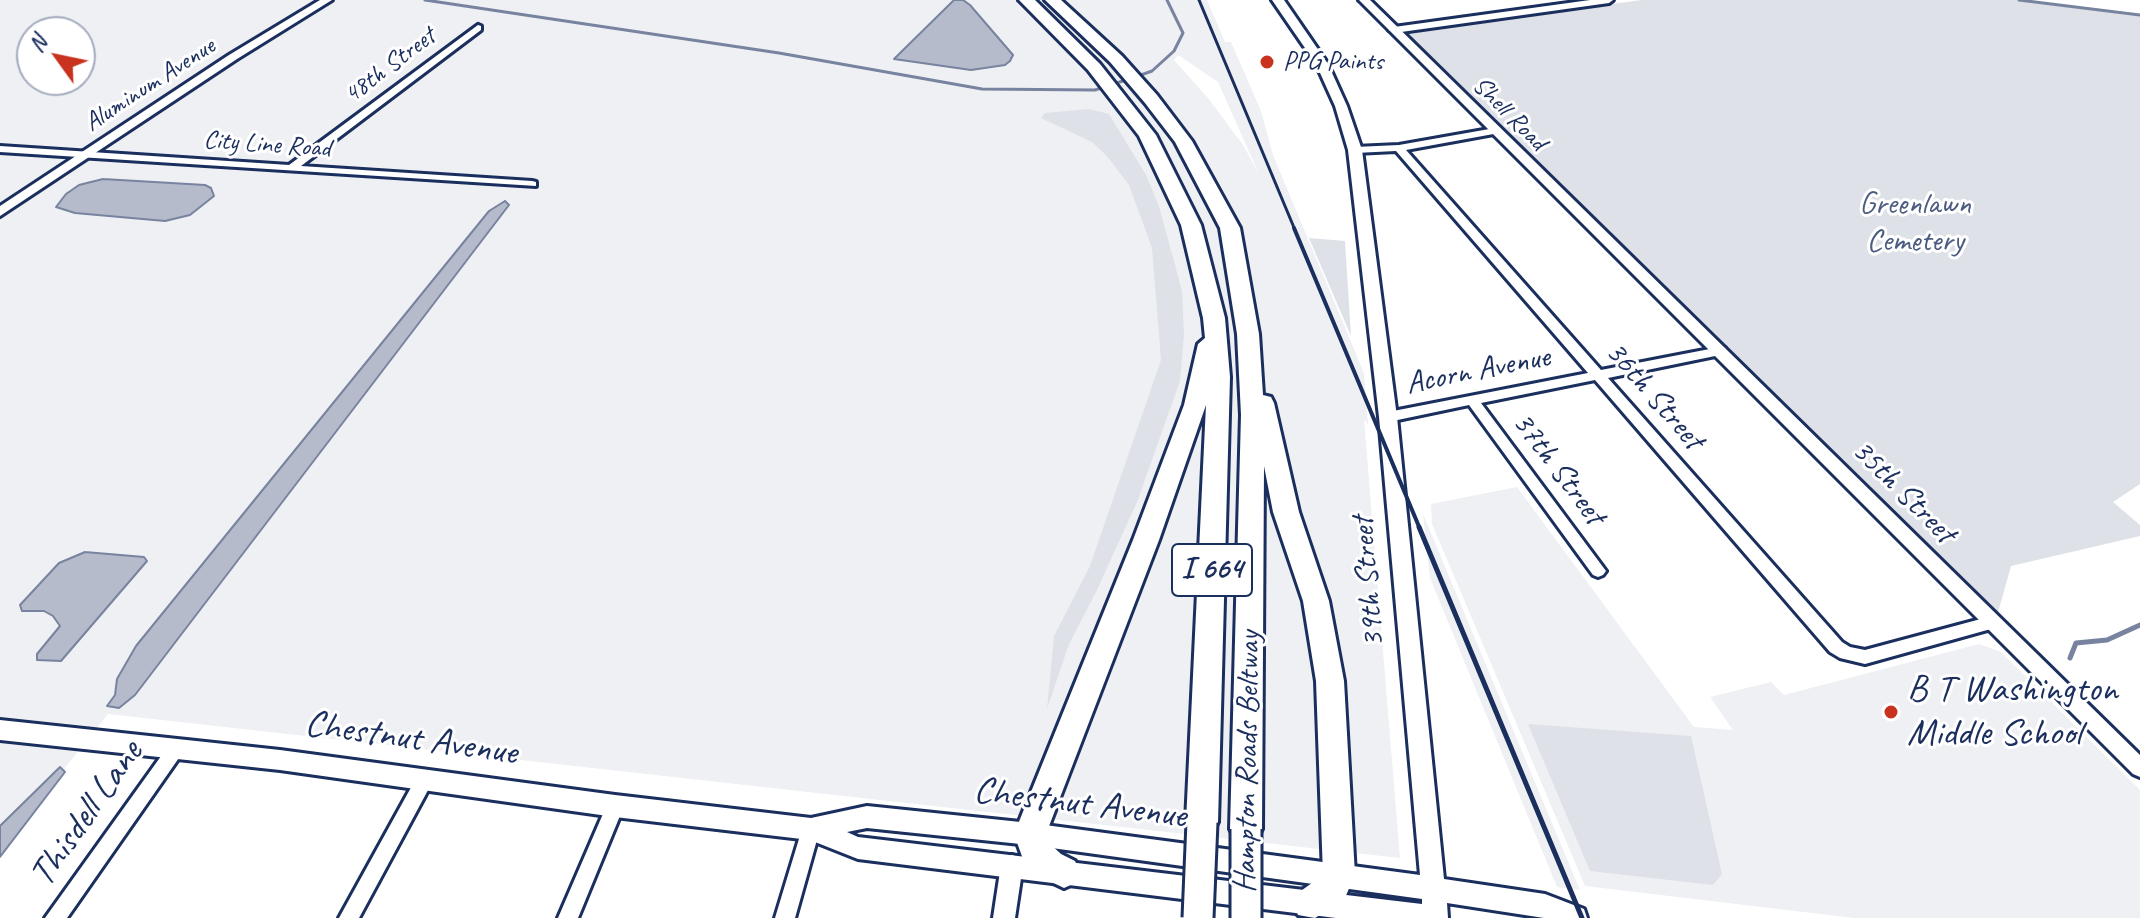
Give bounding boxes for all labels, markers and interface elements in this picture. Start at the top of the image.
north arrow [16,16,96,96]
street label: 48th Street [338,21,442,111]
text: N [22,31,53,57]
street label: Aluminum Avenue [79,31,221,139]
place label: PPG Paints [1283,46,1383,78]
marker: PPG Paints [1258,53,1276,71]
street label: Shell Road [1465,70,1553,158]
street label: City Line Road [203,125,331,165]
park label: Greenlawn Cemetery [1859,186,1971,261]
street label: 36th Street [1596,334,1712,458]
street label: Acorn Avenue [1403,338,1553,404]
street label: 37th Street [1503,405,1613,533]
street label: 35th Street [1843,432,1963,552]
street label: 39th Street [1344,515,1394,649]
road number: I 664 [1172,544,1252,596]
street label: Hampton Roads Beltway [1227,631,1269,893]
place label: B T Washington Middle School [1907,667,2118,756]
street label: Chestnut Avenue [302,702,520,776]
marker: B T Washington Middle School [1882,703,1900,721]
street label: Thisdell Lane [20,732,154,896]
street label: Chestnut Avenue [971,768,1189,840]

